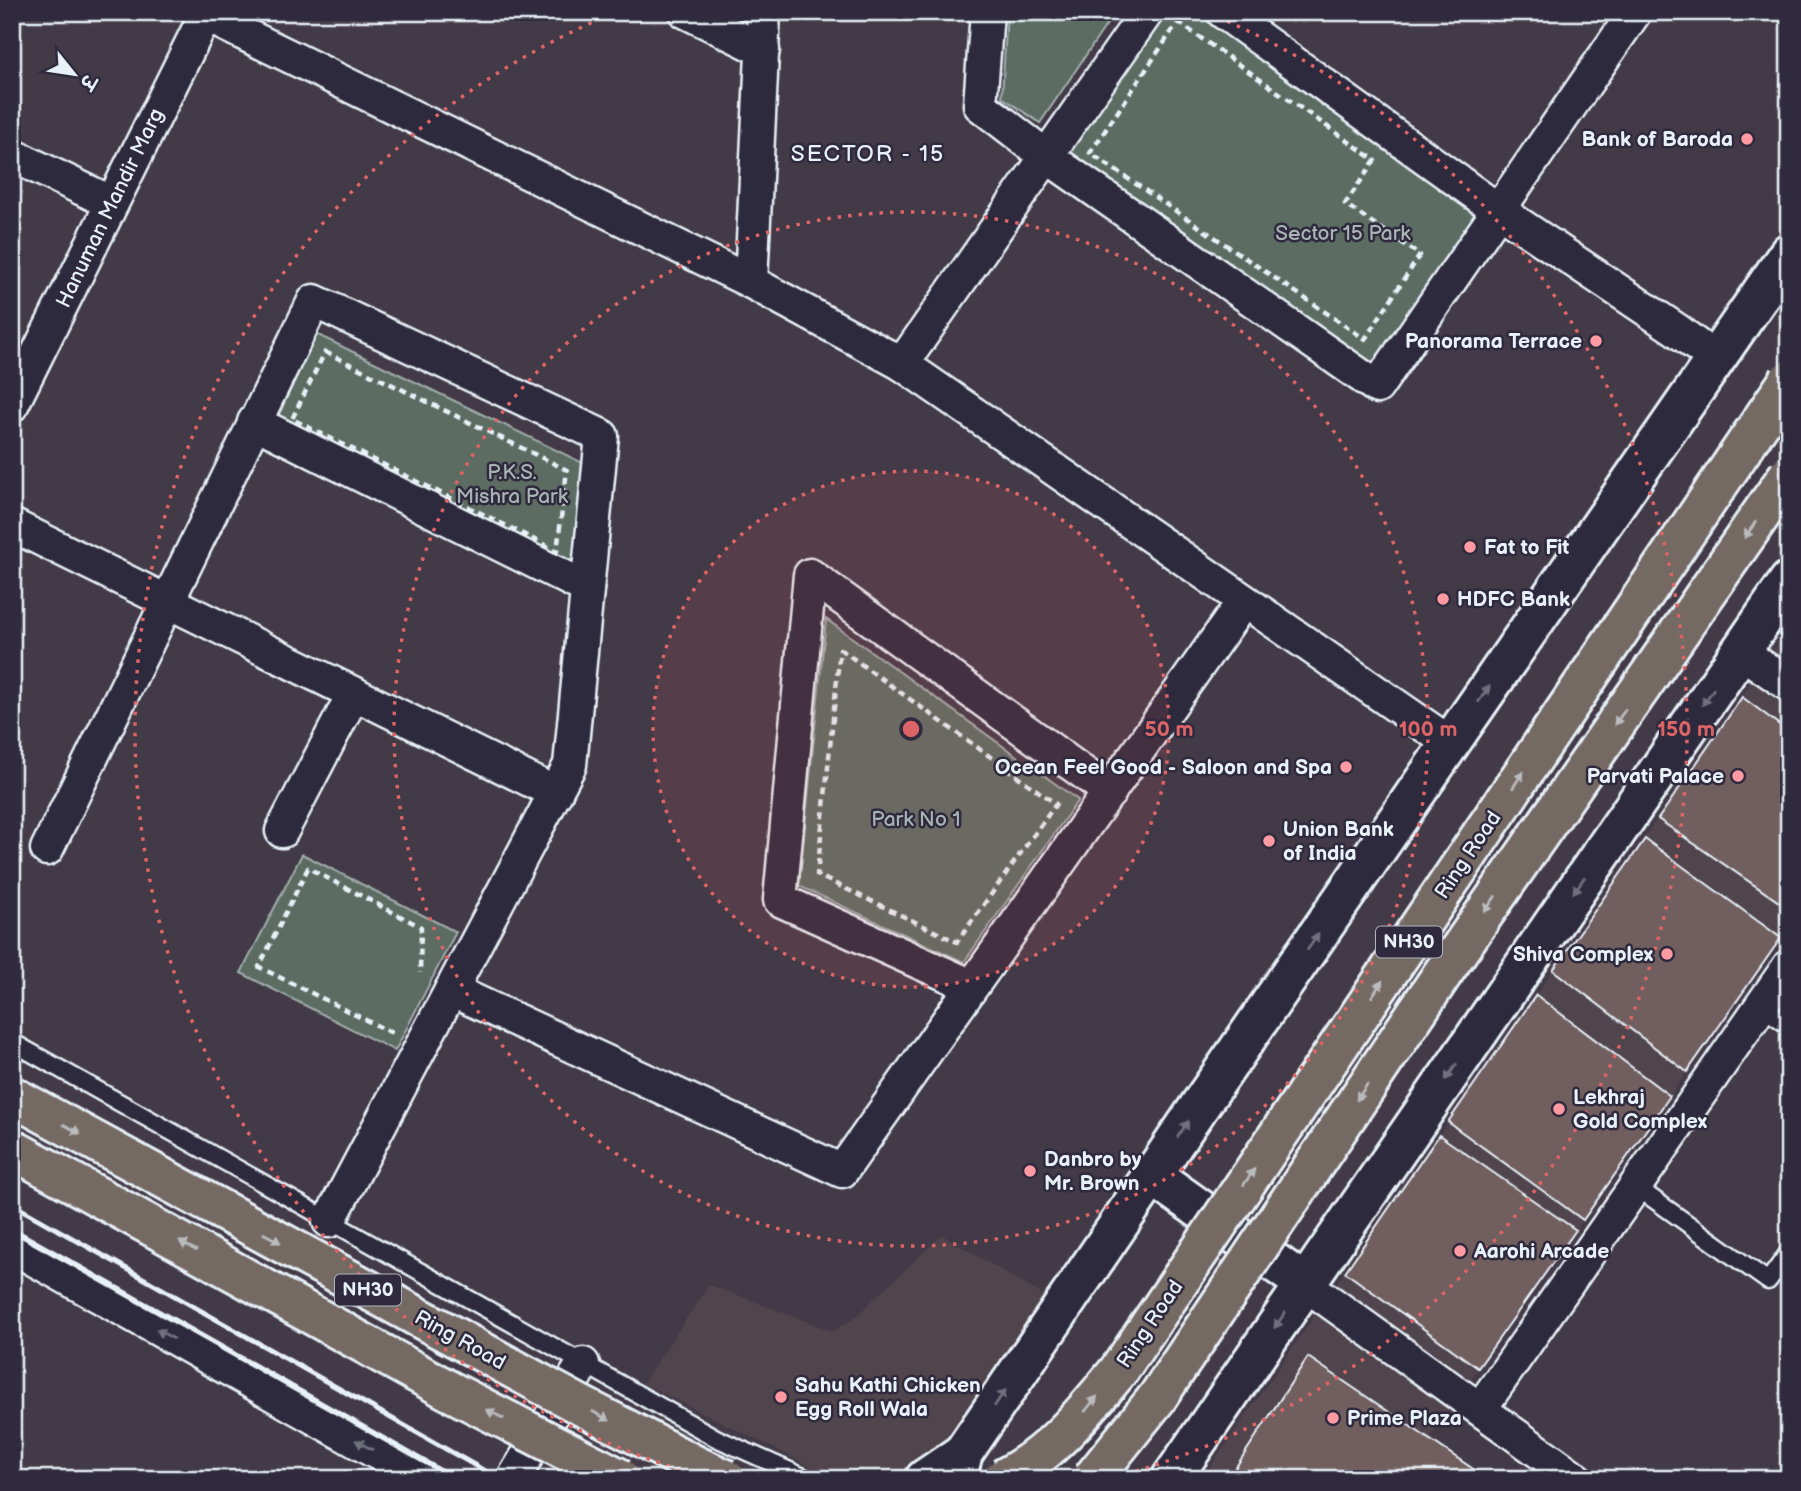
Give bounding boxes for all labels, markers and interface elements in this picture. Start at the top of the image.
north arrow [38,38,108,108]
text: उ [73,69,102,95]
street label: Hanuman Mandir Marg [51,104,169,312]
place label: Bank of Baroda [1581,127,1733,152]
marker: Bank of Baroda [1739,131,1755,147]
district label: SECTOR - 15 [791,140,945,168]
park label: Sector 15 Park [1275,221,1411,246]
place label: Panorama Terrace [1405,329,1582,354]
marker: Panorama Terrace [1588,333,1604,349]
park label: P.K.S. Mishra Park [456,460,569,509]
one-way arrow [1744,521,1757,540]
place label: Fat to Fit [1484,535,1569,560]
marker: Fat to Fit [1462,539,1478,555]
place label: HDFC Bank [1457,587,1570,612]
marker: HDFC Bank [1435,591,1451,607]
one-way arrow [1477,685,1491,703]
one-way arrow [1701,688,1715,706]
one-way arrow [1613,708,1627,726]
centre of rings [899,717,923,741]
text: 50 m [1145,717,1193,742]
text: 100 m [1399,717,1457,742]
text: 150 m [1657,717,1715,742]
place label: Ocean Feel Good - Saloon and Spa [995,755,1332,780]
marker: Ocean Feel Good - Saloon and Spa [1338,759,1354,775]
place label: Parvati Palace [1587,764,1724,789]
marker: Parvati Palace [1730,768,1746,784]
one-way arrow [1511,771,1525,789]
street label: Ring Road [1430,806,1506,904]
park label: Park No 1 [871,807,961,832]
place label: Union Bank of India [1283,817,1394,866]
marker: Union Bank of India [1261,833,1277,849]
one-way arrow [1573,875,1586,895]
one-way arrow [1483,895,1497,913]
road number: NH30 [1376,926,1442,958]
one-way arrow [1306,932,1319,952]
place label: Shiva Complex [1513,942,1654,967]
marker: Shiva Complex [1659,946,1675,962]
one-way arrow [1370,980,1384,998]
one-way arrow [1444,1062,1457,1082]
one-way arrow [1356,1083,1369,1102]
place label: Lekhraj Gold Complex [1573,1085,1708,1134]
marker: Lekhraj Gold Complex [1551,1101,1567,1117]
one-way arrow [1176,1120,1190,1138]
one-way arrow [62,1123,82,1135]
place label: Danbro by Mr. Brown [1044,1147,1142,1196]
marker: Danbro by Mr. Brown [1022,1163,1038,1179]
one-way arrow [1243,1167,1256,1187]
one-way arrow [262,1232,282,1243]
place label: Aarohi Arcade [1473,1239,1609,1264]
one-way arrow [178,1240,198,1252]
marker: Aarohi Arcade [1452,1243,1468,1259]
road number: NH30 [335,1274,401,1306]
street label: Ring Road [1112,1275,1188,1373]
street label: Ring Road [410,1305,510,1375]
one-way arrow [1273,1311,1287,1329]
one-way arrow [156,1328,175,1340]
place label: Sahu Kathi Chicken Egg Roll Wala [795,1373,981,1422]
marker: Sahu Kathi Chicken Egg Roll Wala [773,1389,789,1405]
one-way arrow [993,1389,1006,1408]
one-way arrow [1083,1395,1098,1412]
place label: Prime Plaza [1347,1406,1462,1431]
one-way arrow [485,1408,505,1420]
one-way arrow [592,1410,611,1422]
marker: Prime Plaza [1325,1410,1341,1426]
one-way arrow [354,1439,373,1451]

